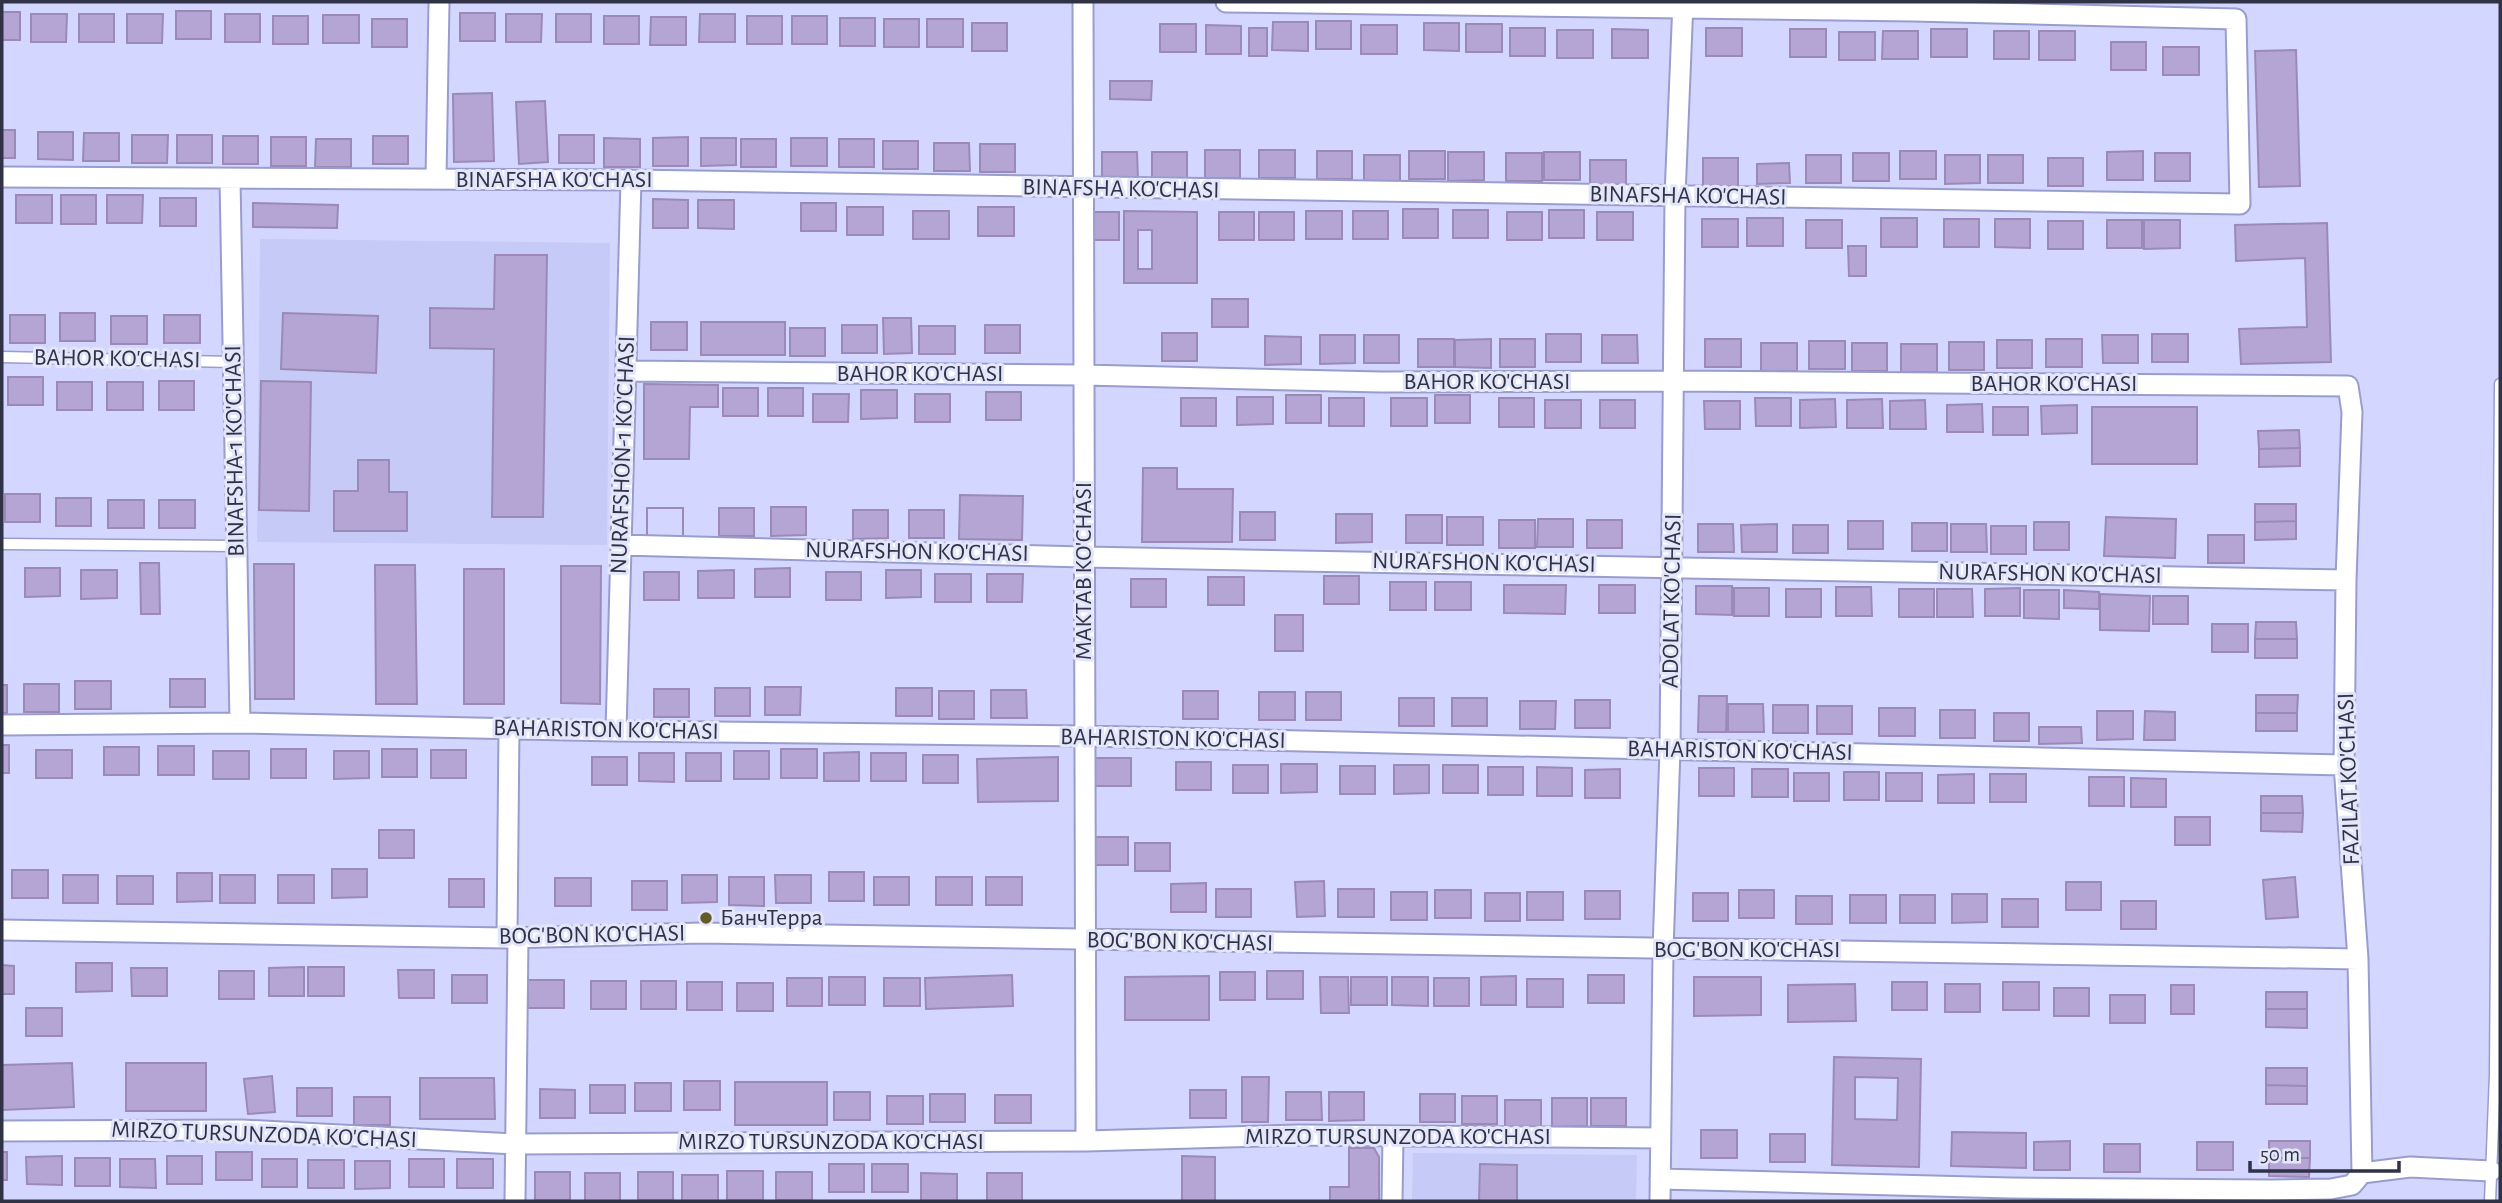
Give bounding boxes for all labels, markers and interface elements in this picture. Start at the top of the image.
street label: BINAFSHA KO'CHASI [455,168,653,192]
street label: BINAFSHA KO'CHASI [1022,175,1220,203]
street label: BINAFSHA KO'CHASI [1589,182,1787,210]
street label: NURAFSHON-1 KO'CHASI [607,335,639,575]
street label: BINAFSHA-1 KO'CHASI [221,345,249,557]
street label: BAHOR KO'CHASI [33,346,201,372]
street label: BAHOR KO'CHASI [837,362,1003,386]
street label: BAHOR KO'CHASI [1404,370,1570,394]
street label: BAHOR KO'CHASI [1971,372,2137,396]
street label: MAKTAB KO'CHASI [1072,482,1096,660]
street label: ADOLAT KO'CHASI [1658,514,1686,688]
street label: NURAFSHON KO'CHASI [805,538,1029,566]
street label: NURAFSHON KO'CHASI [1372,549,1596,577]
street label: NURAFSHON KO'CHASI [1938,560,2162,588]
street label: FAZILAT KO'CHASI [2334,692,2364,866]
street label: BAHARISTON KO'CHASI [493,716,719,744]
street label: BAHARISTON KO'CHASI [1060,725,1286,753]
street label: BAHARISTON KO'CHASI [1627,737,1853,765]
place label: БанчТерра [720,906,823,930]
marker: БанчТерра [698,910,714,926]
street label: BOG'BON KO'CHASI [498,921,686,949]
street label: BOG'BON KO'CHASI [1086,928,1274,956]
street label: BOG'BON KO'CHASI [1654,938,1840,962]
street label: MIRZO TURSUNZODA KO'CHASI [111,1118,417,1152]
street label: MIRZO TURSUNZODA KO'CHASI [1245,1125,1551,1149]
street label: MIRZO TURSUNZODA KO'CHASI [678,1130,984,1154]
scale bar [2250,1130,2399,1174]
text: 50 m [2260,1144,2300,1165]

